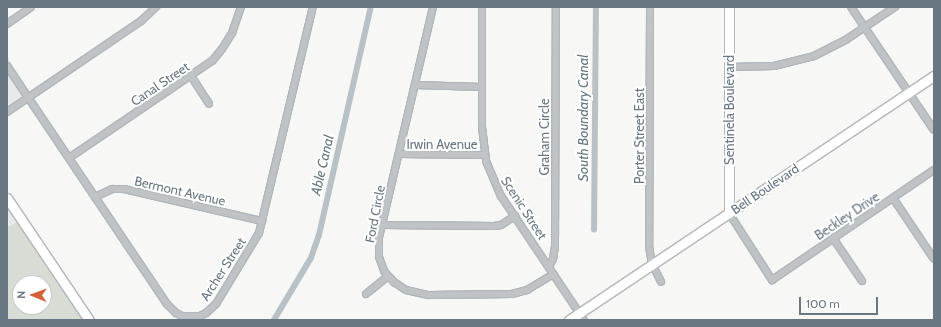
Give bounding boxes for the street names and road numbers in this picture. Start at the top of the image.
street label: Sentinela Boulevard [721,55,737,165]
street label: Canal Street [128,59,192,109]
street label: Porter Street East [631,88,647,184]
street label: Graham Circle [536,98,552,176]
street label: Irwin Avenue [407,136,477,152]
street label: Bell Boulevard [728,161,802,217]
street label: Bermont Avenue [133,173,227,209]
street label: Scenic Street [498,173,550,243]
street label: Ford Circle [362,184,388,244]
street label: Beckley Drive [812,189,882,243]
street label: Archer Street [197,235,249,303]

